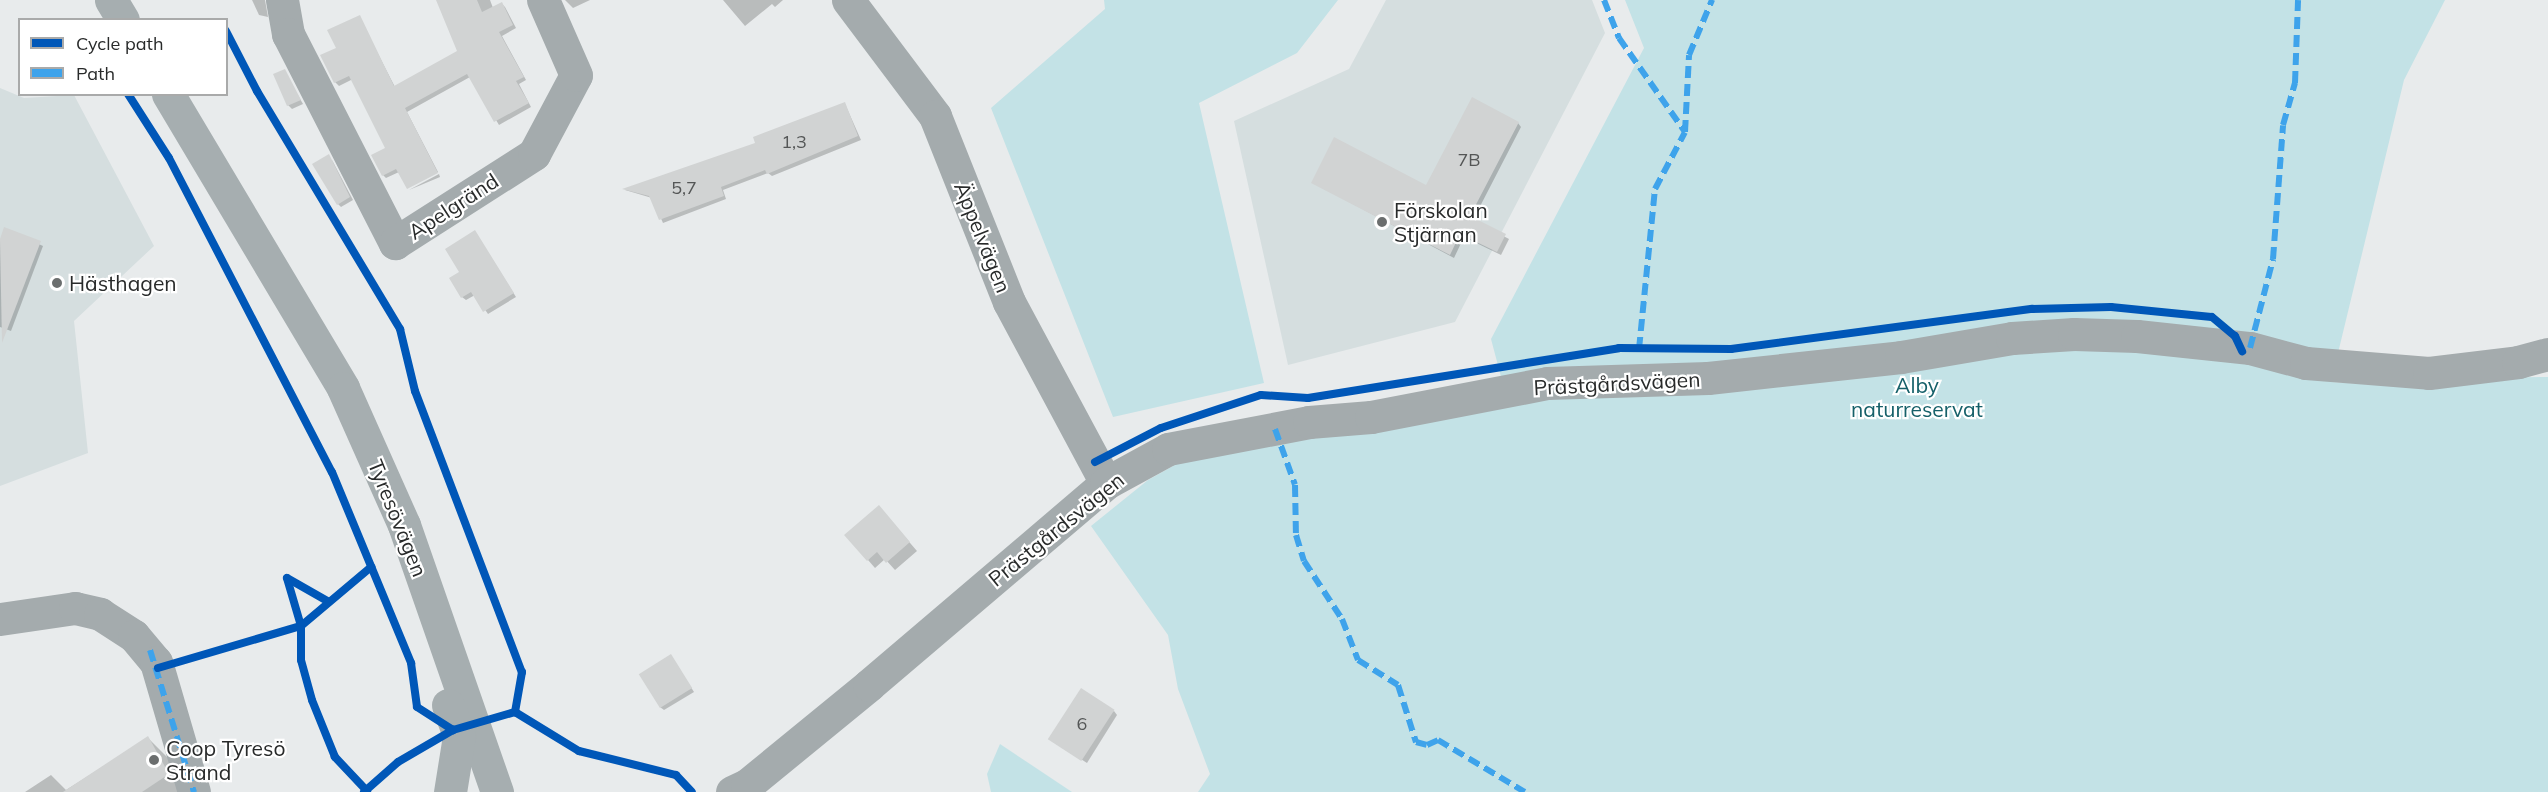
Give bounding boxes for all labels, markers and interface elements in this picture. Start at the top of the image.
legend [18,18,228,96]
text: Cycle path [76,32,163,55]
text: Path [76,62,115,85]
house number: 1,3 [781,131,807,153]
house number: 7B [1457,149,1481,171]
street label: Apelgränd [403,168,503,244]
house number: 5,7 [671,177,697,199]
street label: Äppelvägen [949,178,1017,296]
place label: Förskolan Stjärnan [1394,197,1488,247]
marker: Förskolan Stjärnan [1375,215,1389,229]
place label: Hästhagen [69,270,177,296]
marker: Hästhagen [50,276,64,290]
street label: Prästgårdsvägen [1533,366,1701,400]
park label: Alby naturreservat [1851,372,1983,422]
street label: Tyresövägen [363,456,433,580]
street label: Prästgårdsvägen [983,467,1129,591]
house number: 6 [1077,713,1087,735]
place label: Coop Tyresö Strand [166,735,285,785]
marker: Coop Tyresö Strand [147,753,161,767]

